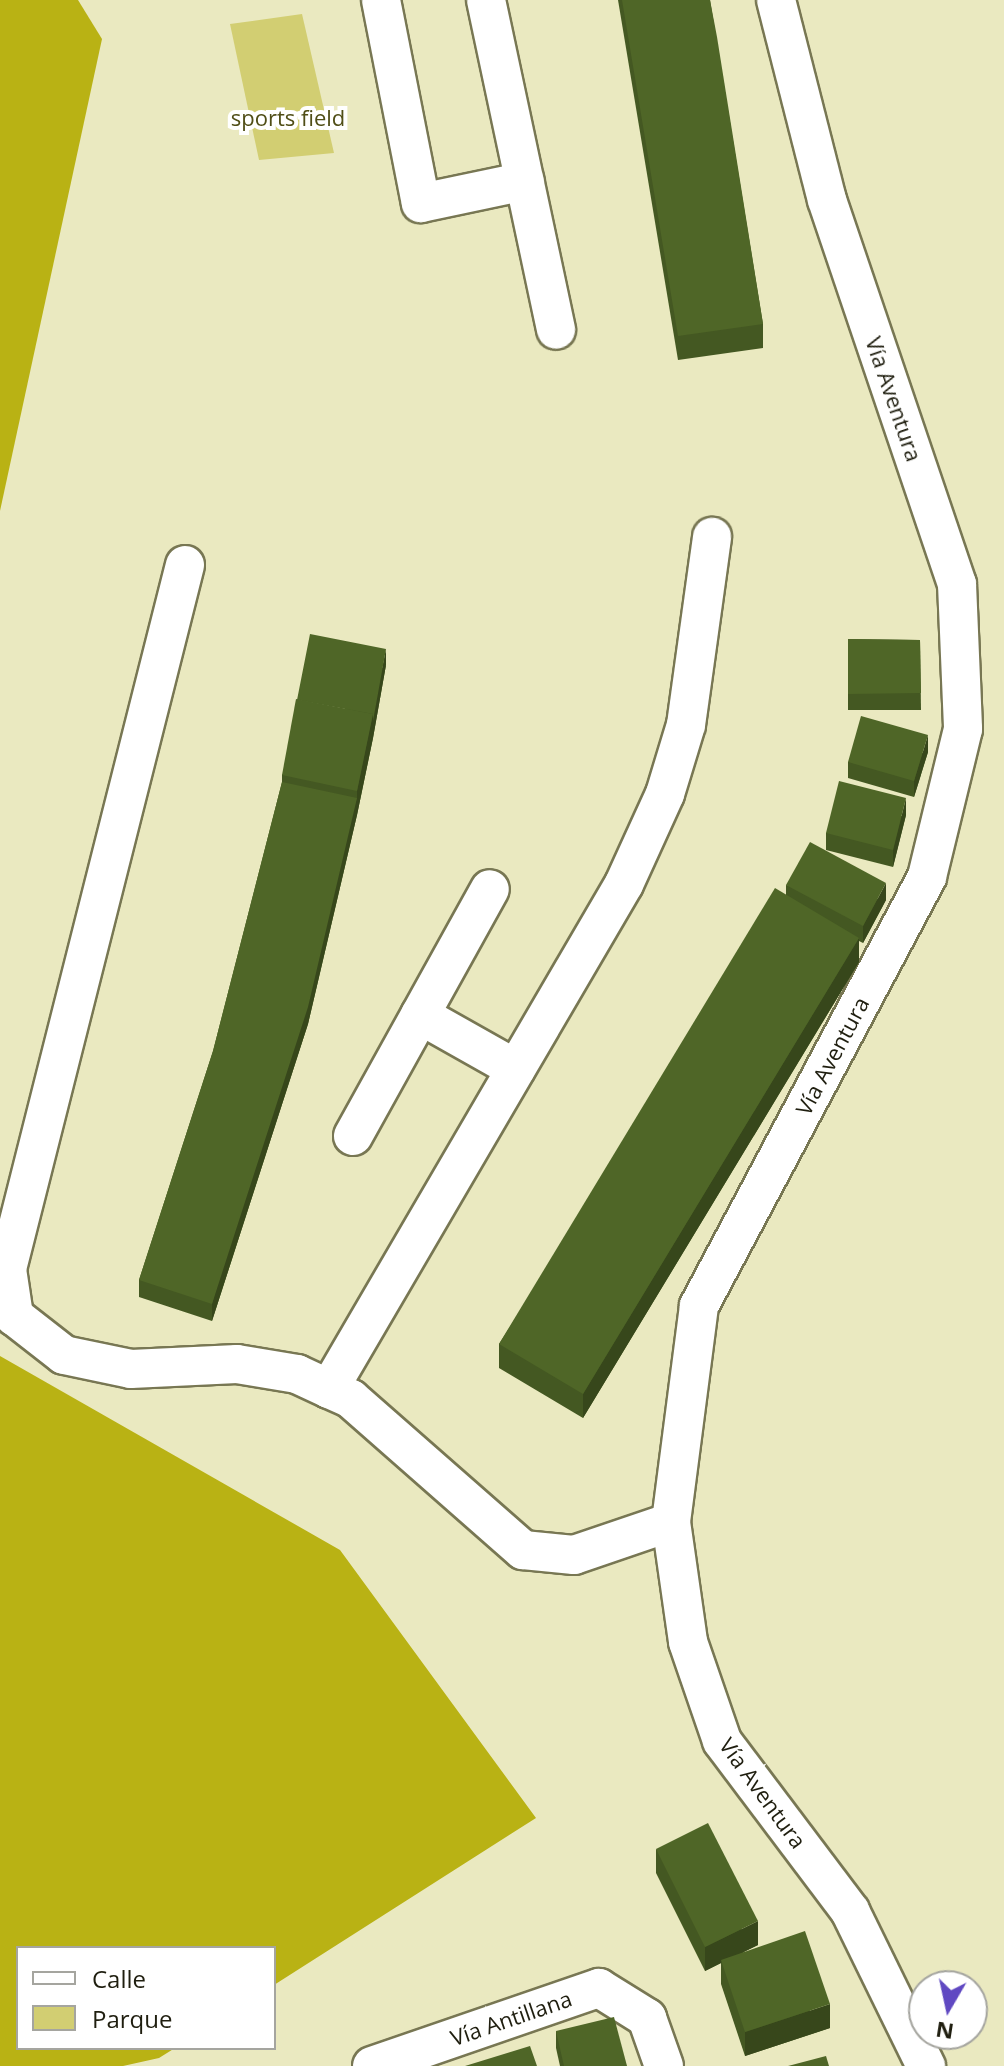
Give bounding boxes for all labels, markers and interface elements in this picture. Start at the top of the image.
park label: sports field [231,105,345,131]
street label: Vía Aventura [860,333,928,465]
street label: Vía Aventura [790,992,874,1120]
street label: Vía Aventura [714,1733,812,1853]
legend [16,1946,276,2050]
text: Calle [92,1962,146,1995]
north arrow [908,1970,988,2050]
street label: Vía Antillana [447,1985,575,2051]
text: Parque [92,2002,172,2035]
text: N [933,2016,956,2048]

